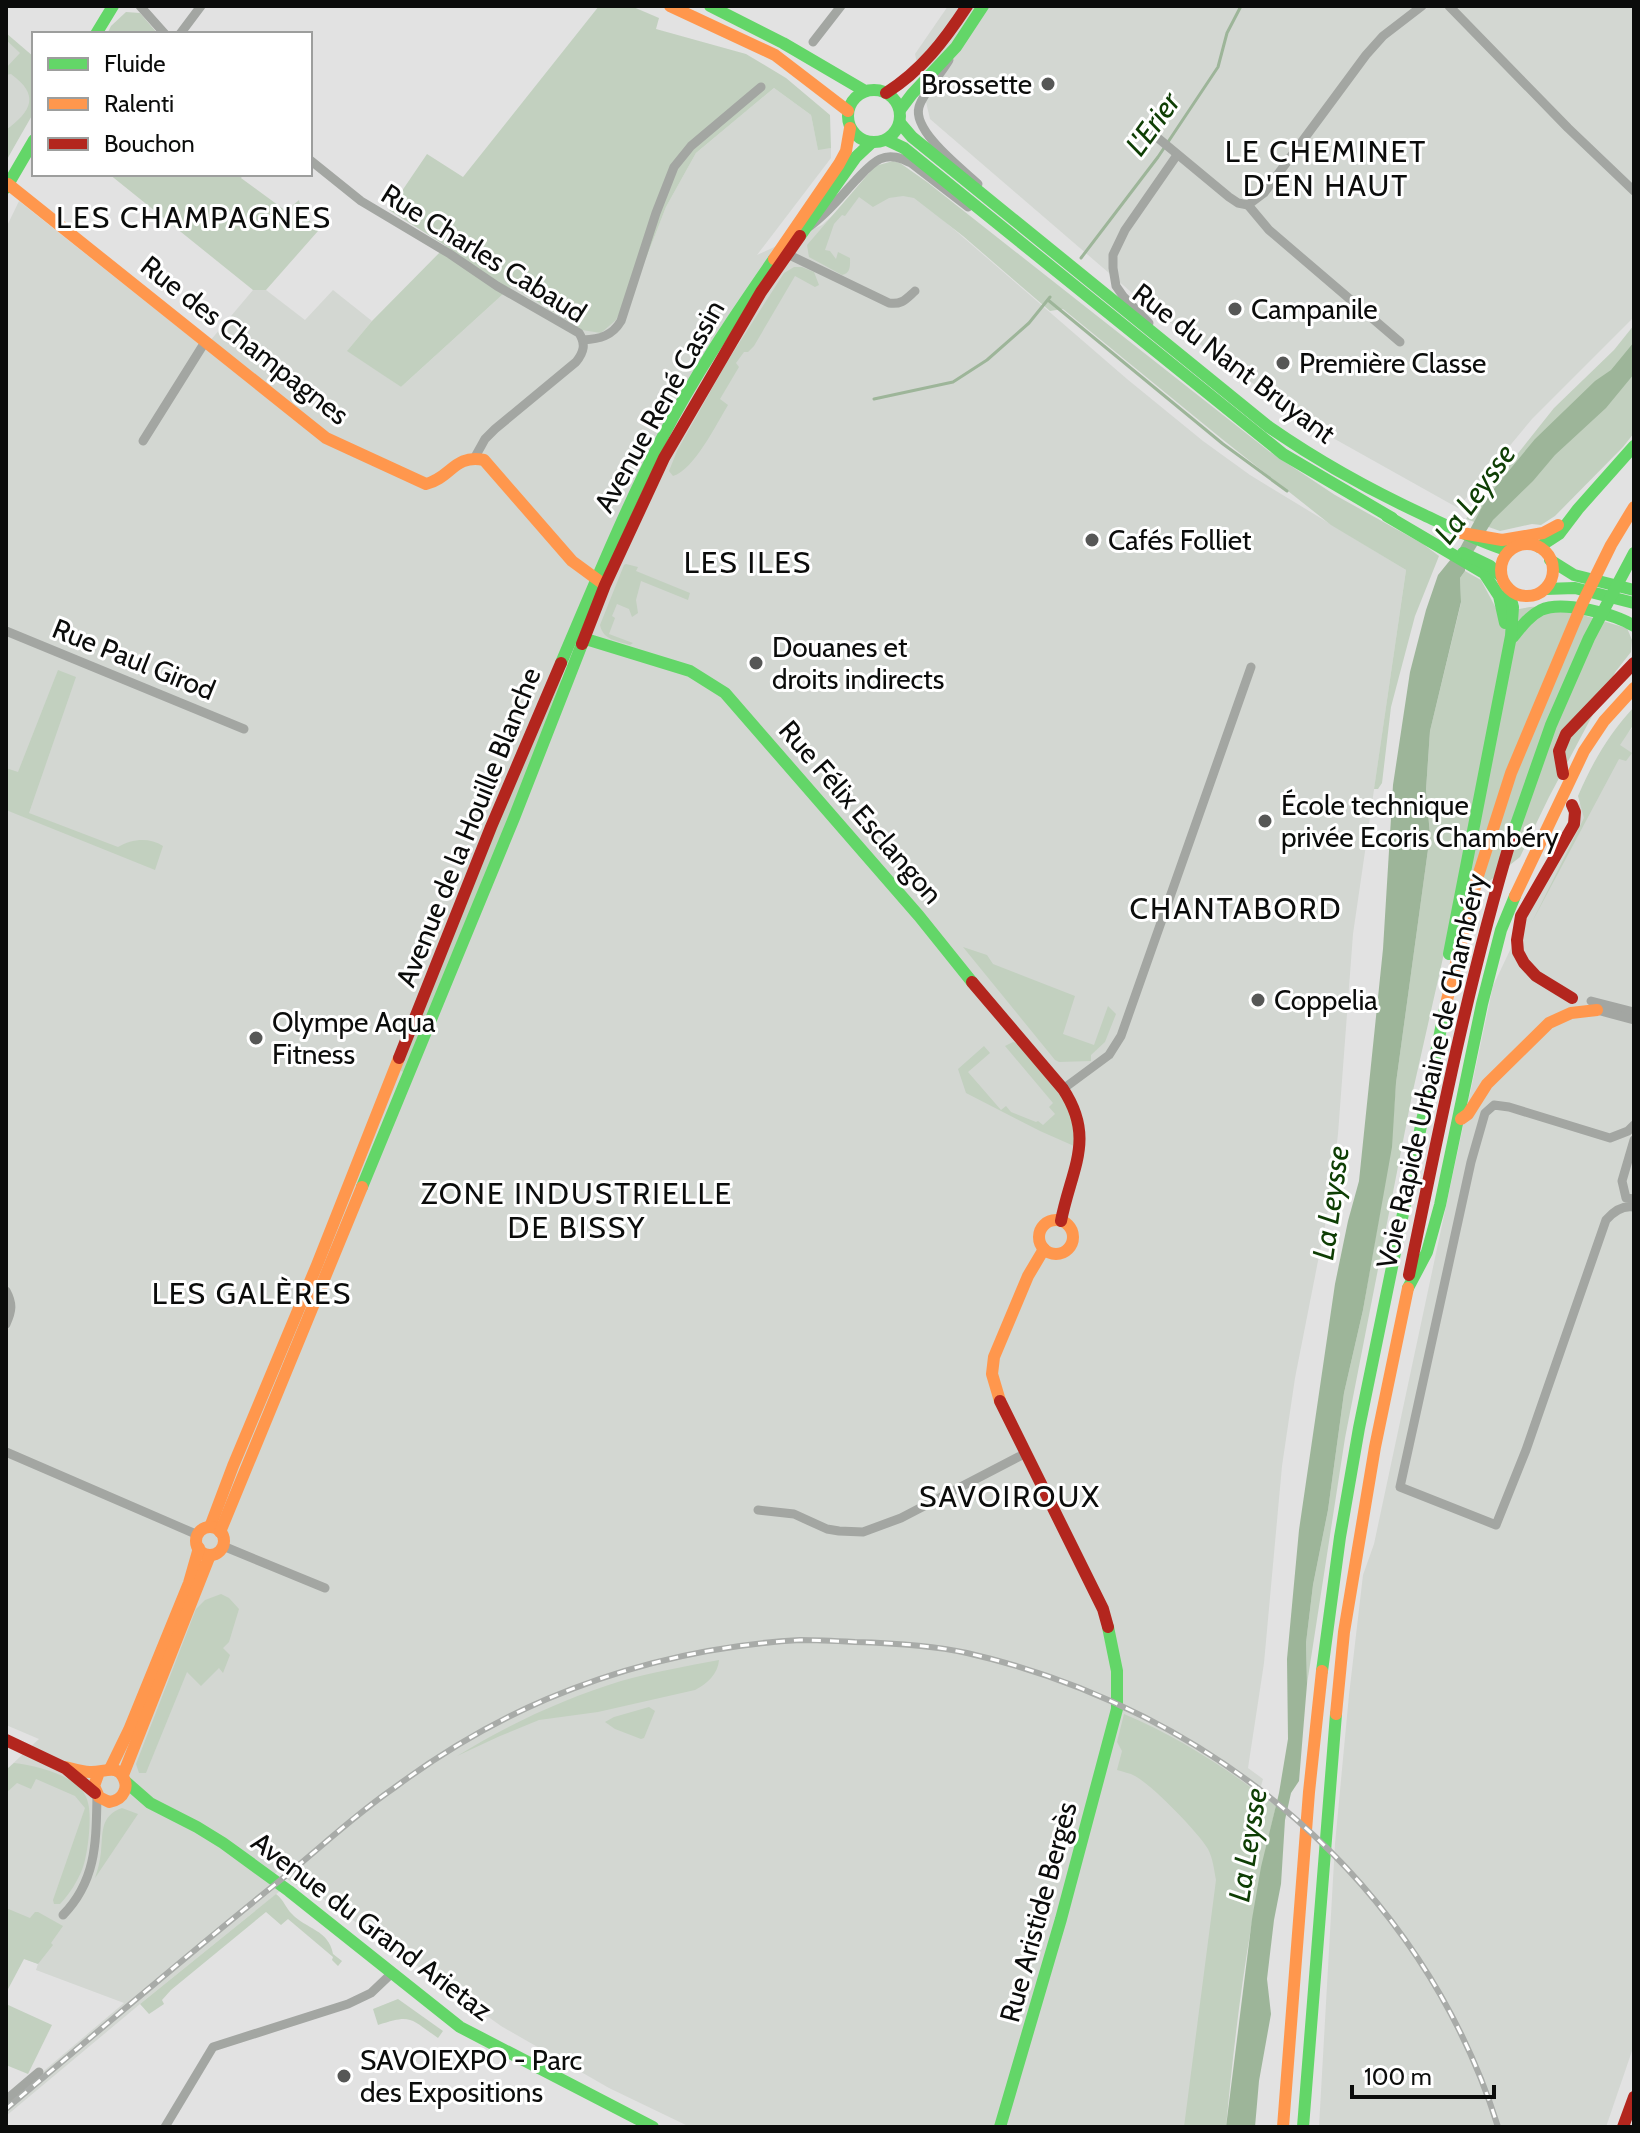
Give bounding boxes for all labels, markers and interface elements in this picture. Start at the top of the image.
legend [32,32,312,176]
text: Fluide [104,49,166,78]
place label: Brossette [921,67,1032,101]
marker: Brossette [1039,75,1057,93]
water label: L'Erier [1117,83,1189,163]
text: Ralenti [104,89,174,118]
text: Bouchon [104,129,195,158]
district label: LE CHEMINET D'EN HAUT [1225,133,1427,204]
street label: Rue Charles Cabaud [375,176,593,330]
district label: LES CHAMPAGNES [56,199,332,236]
street label: Rue des Champagnes [134,248,356,432]
street label: Rue du Nant Bruyant [1126,276,1342,450]
place label: Campanile [1251,292,1378,326]
street label: Avenue René Cassin [587,294,731,518]
marker: Campanile [1226,300,1244,318]
place label: Première Classe [1299,346,1486,380]
marker: Première Classe [1274,354,1292,372]
water label: La Leysse [1426,436,1523,551]
place label: Cafés Folliet [1108,523,1252,557]
marker: Cafés Folliet [1083,531,1101,549]
district label: LES ILES [684,544,812,581]
street label: Rue Paul Girod [48,611,220,707]
place label: Douanes et droits indirects [772,630,944,696]
marker: Douanes et droits indirects [747,654,765,672]
street label: Avenue de la Houille Blanche [388,662,548,992]
street label: Rue Félix Esclangon [772,713,950,911]
place label: École technique privée Ecoris Chambéry [1281,788,1559,854]
marker: École technique privée Ecoris Chambéry [1256,812,1274,830]
street label: Voie Rapide Urbaine de Chambéry [1369,870,1493,1272]
district label: CHANTABORD [1129,890,1343,927]
place label: Coppelia [1274,983,1378,1017]
marker: Coppelia [1249,991,1267,1009]
place label: Olympe Aqua Fitness [272,1005,436,1071]
marker: Olympe Aqua Fitness [247,1029,265,1047]
water label: La Leysse [1304,1143,1357,1262]
district label: ZONE INDUSTRIELLE DE BISSY [421,1175,733,1246]
district label: LES GALÈRES [152,1275,352,1312]
district label: SAVOIROUX [919,1478,1101,1515]
water label: La Leysse [1220,1785,1275,1904]
street label: Rue Aristide Bergès [992,1798,1084,2026]
street label: Avenue du Grand Arietaz [245,1824,499,2028]
place label: SAVOIEXPO - Parc des Expositions [360,2043,582,2109]
scale bar [1352,2049,1494,2099]
text: 100 m [1364,2062,1432,2091]
marker: SAVOIEXPO - Parc des Expositions [335,2067,353,2085]

